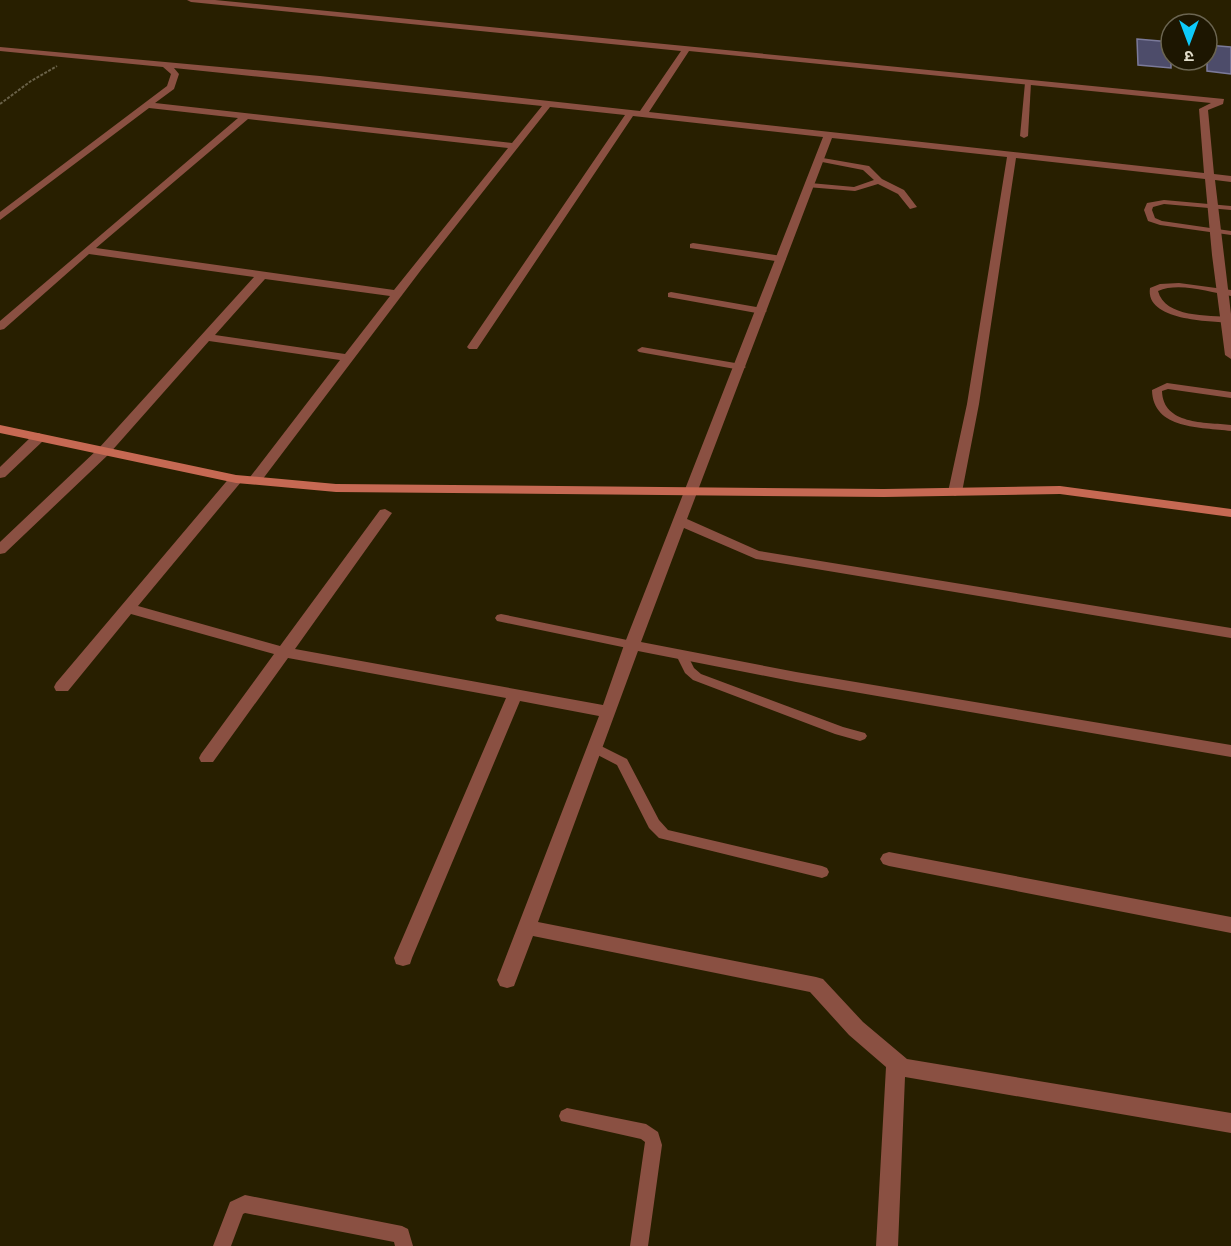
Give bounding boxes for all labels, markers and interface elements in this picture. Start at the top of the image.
north arrow [1159,12,1219,72]
text: उ [1184,48,1194,66]

